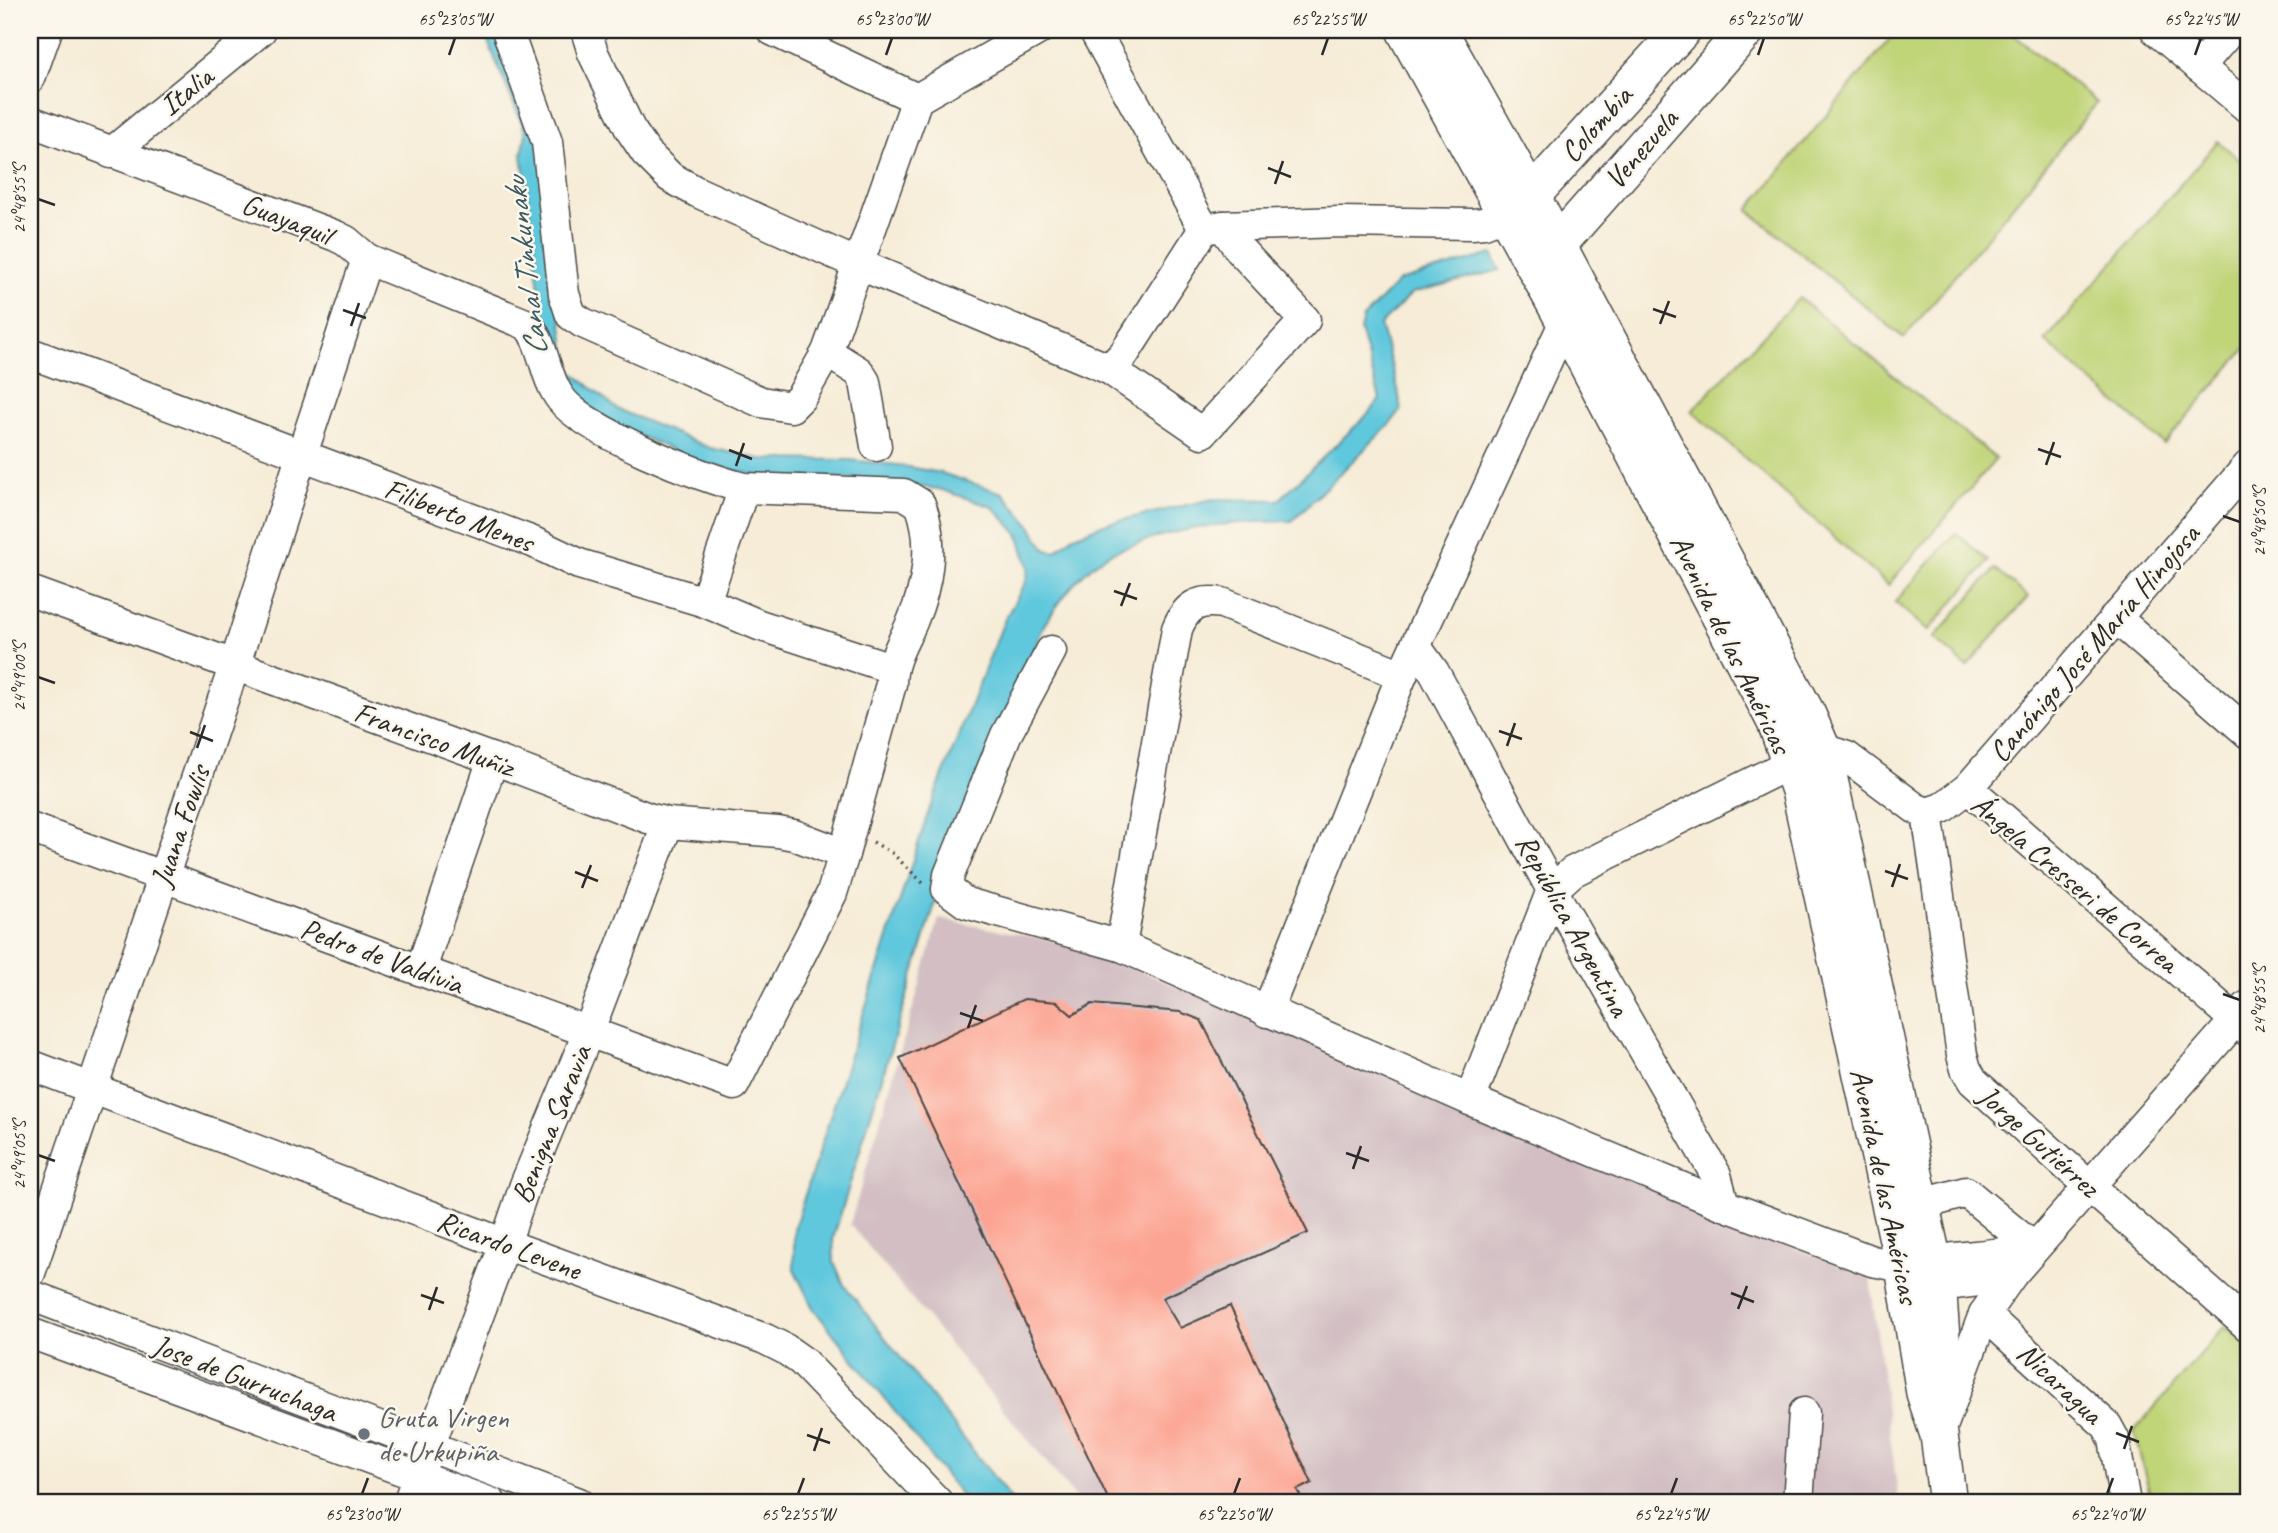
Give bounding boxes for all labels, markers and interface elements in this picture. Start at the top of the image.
text: 65°23'05"W [418,8,495,30]
text: 65°23'00"W [855,8,932,30]
text: 65°22'55"W [1291,8,1368,30]
text: 65°22'50"W [1727,8,1804,30]
text: 65°22'45"W [2164,8,2241,30]
street label: Italia [151,56,223,124]
street label: Colombia [1552,76,1642,170]
street label: Venezuela [1596,100,1688,197]
text: 24°48'55"S [8,161,30,233]
water label: Canal Tinkunaku [494,171,557,358]
street label: Guayaquil [237,185,342,255]
street label: Filiberto Menes [379,469,541,562]
text: 24°48'50"S [2248,484,2270,556]
street label: Canónigo José María Hinojosa [1980,515,2209,770]
street label: Avenida de las Américas [1661,528,1802,762]
text: 24°49'00"S [8,639,30,711]
street label: Francisco Muñiz [349,693,522,787]
street label: Juana Fowlis [141,758,219,893]
street label: Ángela Cresseri de Correa [1964,785,2189,983]
street label: República Argentina [1507,827,1640,1025]
street label: Pedro de Valdivia [296,909,470,1004]
text: 24°48'55"S [2248,962,2270,1034]
street label: Benigna Saravia [502,1038,601,1209]
street label: Avenida de las Américas [1842,1065,1929,1310]
street label: Jorge Gutiérrez [1969,1075,2109,1206]
text: 24°49'05"S [8,1117,30,1189]
street label: Ricardo Levene [432,1201,588,1289]
street label: Jose de Gurruchaga [146,1325,344,1431]
street label: Nicaragua [2009,1334,2112,1434]
place label: Gruta Virgen de Urkupiña [378,1398,509,1470]
marker: Gruta Virgen de Urkupiña [356,1426,372,1442]
text: 65°23'00"W [325,1503,402,1525]
text: 65°22'55"W [761,1503,838,1525]
text: 65°22'50"W [1197,1503,1274,1525]
text: 65°22'45"W [1634,1503,1711,1525]
text: 65°22'40"W [2070,1503,2147,1525]

